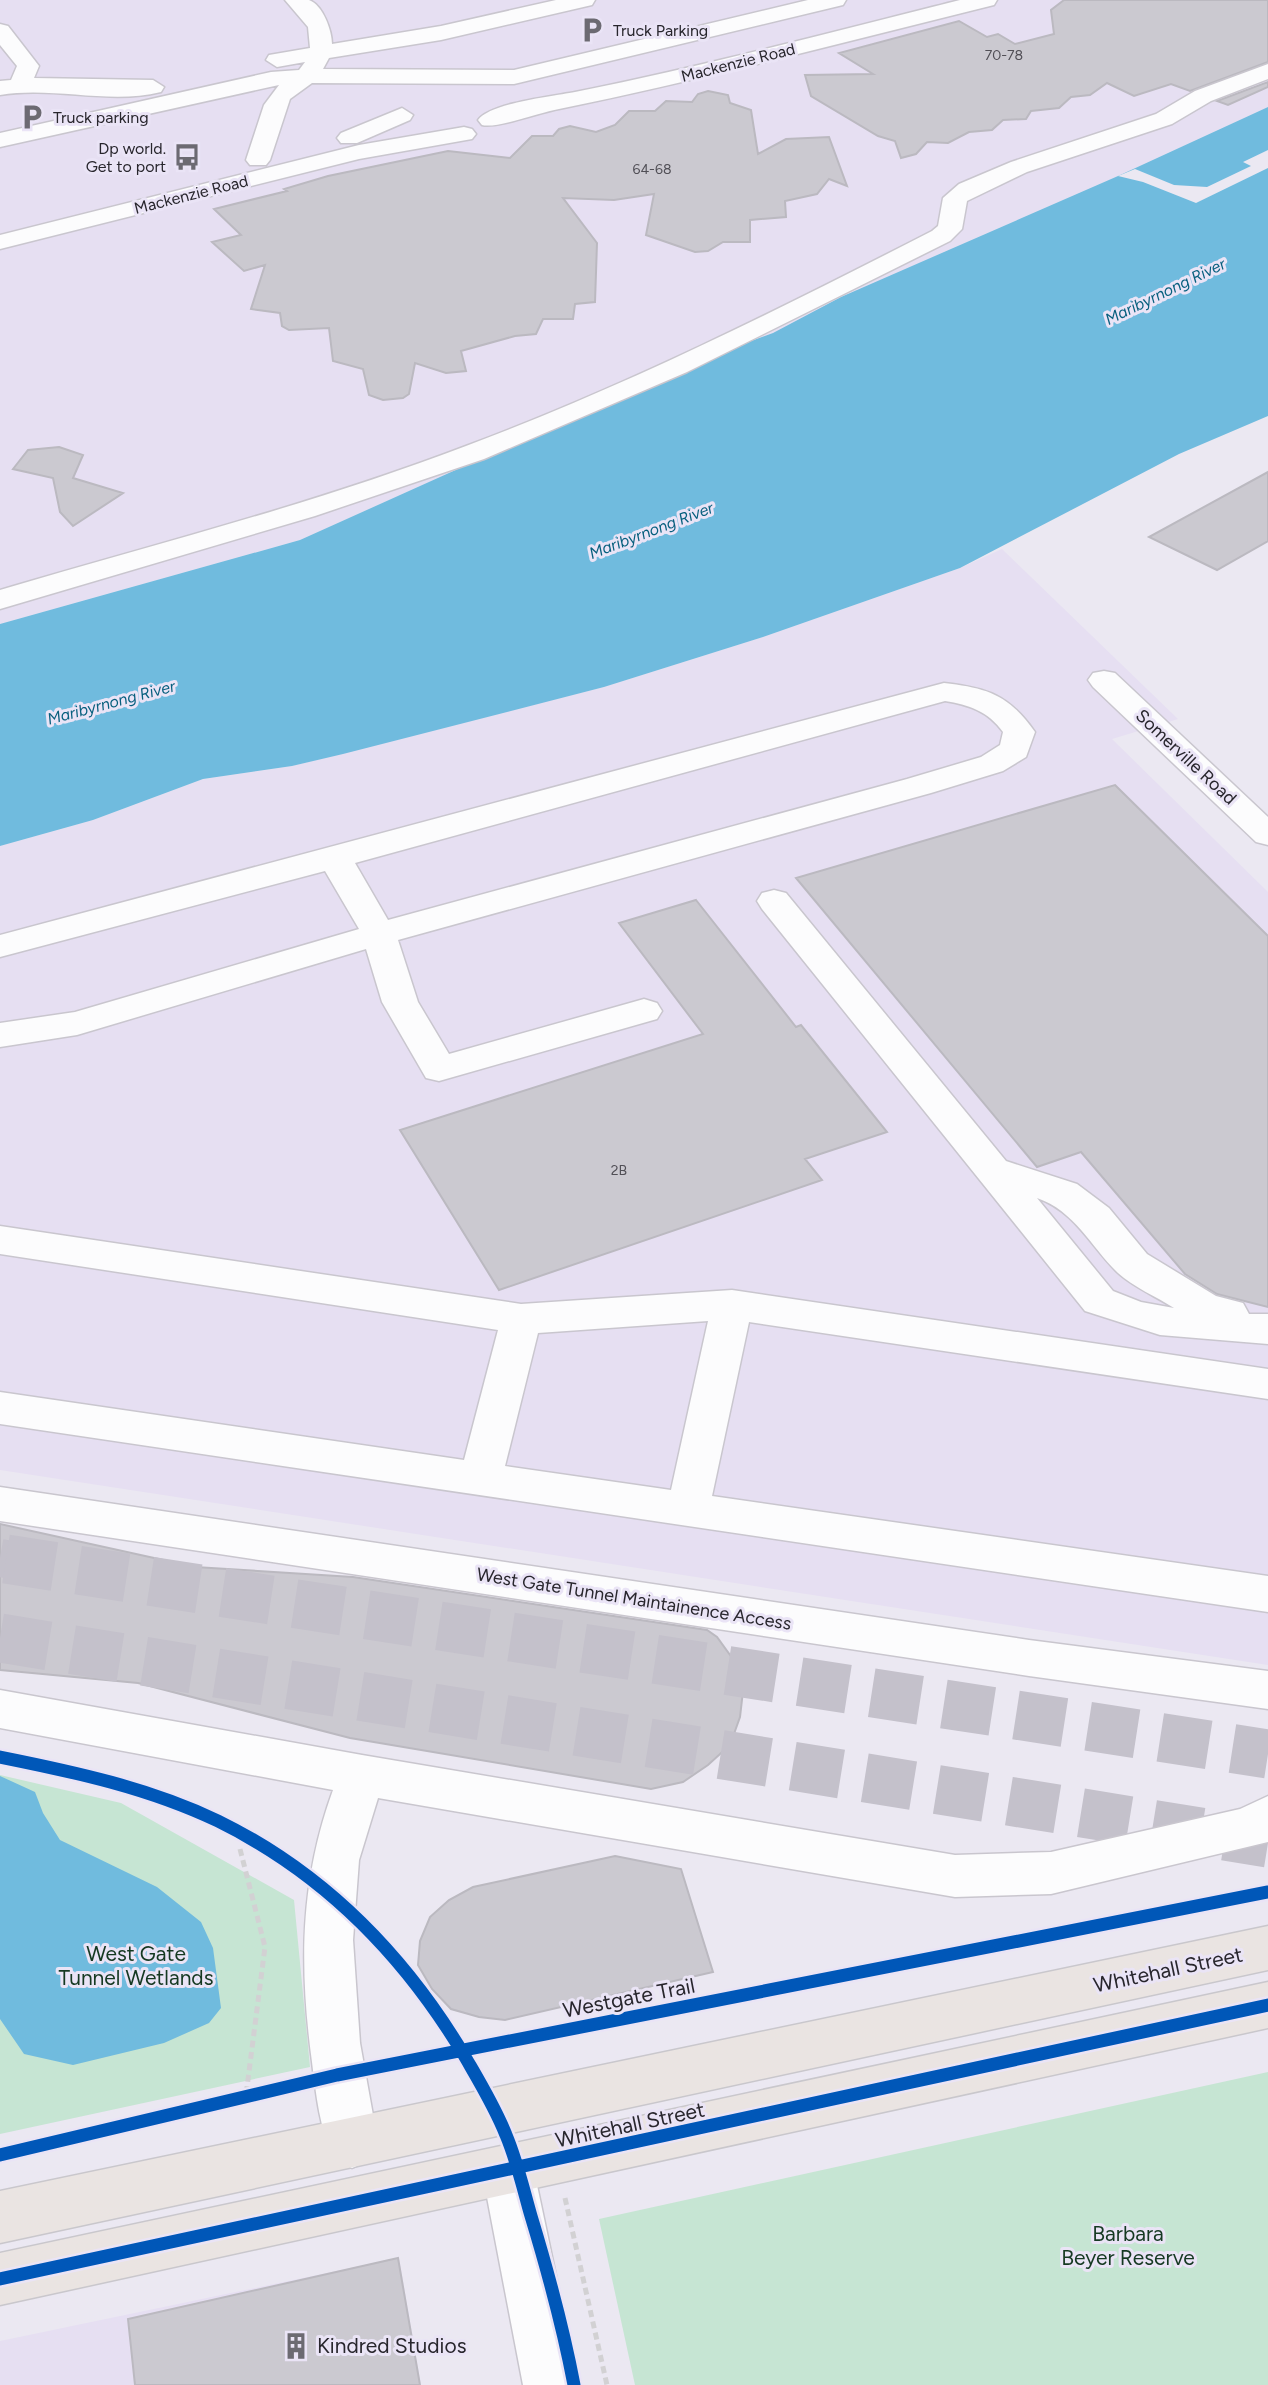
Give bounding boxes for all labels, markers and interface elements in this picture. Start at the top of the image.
parking icon: Truck Parking [577,15,607,45]
place label: Truck Parking [613,21,708,40]
street label: Mackenzie Road [679,39,797,86]
house number: 70-78 [985,47,1023,64]
parking icon: Truck parking [17,102,47,132]
place label: Truck parking [53,108,149,127]
place label: Dp world. Get to port [86,139,166,176]
bus stop icon: Dp world. Get to port [172,142,202,172]
house number: 64-68 [633,161,671,178]
street label: Mackenzie Road [132,171,250,218]
water label: Maribyrnong River [1102,254,1229,329]
water label: Maribyrnong River [586,498,717,563]
water label: Maribyrnong River [45,676,178,729]
street label: Somerville Road [1131,705,1241,809]
house number: 2B [611,1162,627,1179]
street label: West Gate Tunnel Maintainence Access [475,1563,793,1635]
park label: West Gate Tunnel Wetlands [59,1941,213,1990]
street label: Whitehall Street [1091,1941,1245,1998]
street label: Westgate Trail [561,1972,697,2023]
street label: Whitehall Street [553,2096,707,2153]
park label: Barbara Beyer Reserve [1061,2221,1195,2270]
building icon: Kindred Studios [281,2331,311,2361]
place label: Kindred Studios [317,2333,466,2358]

